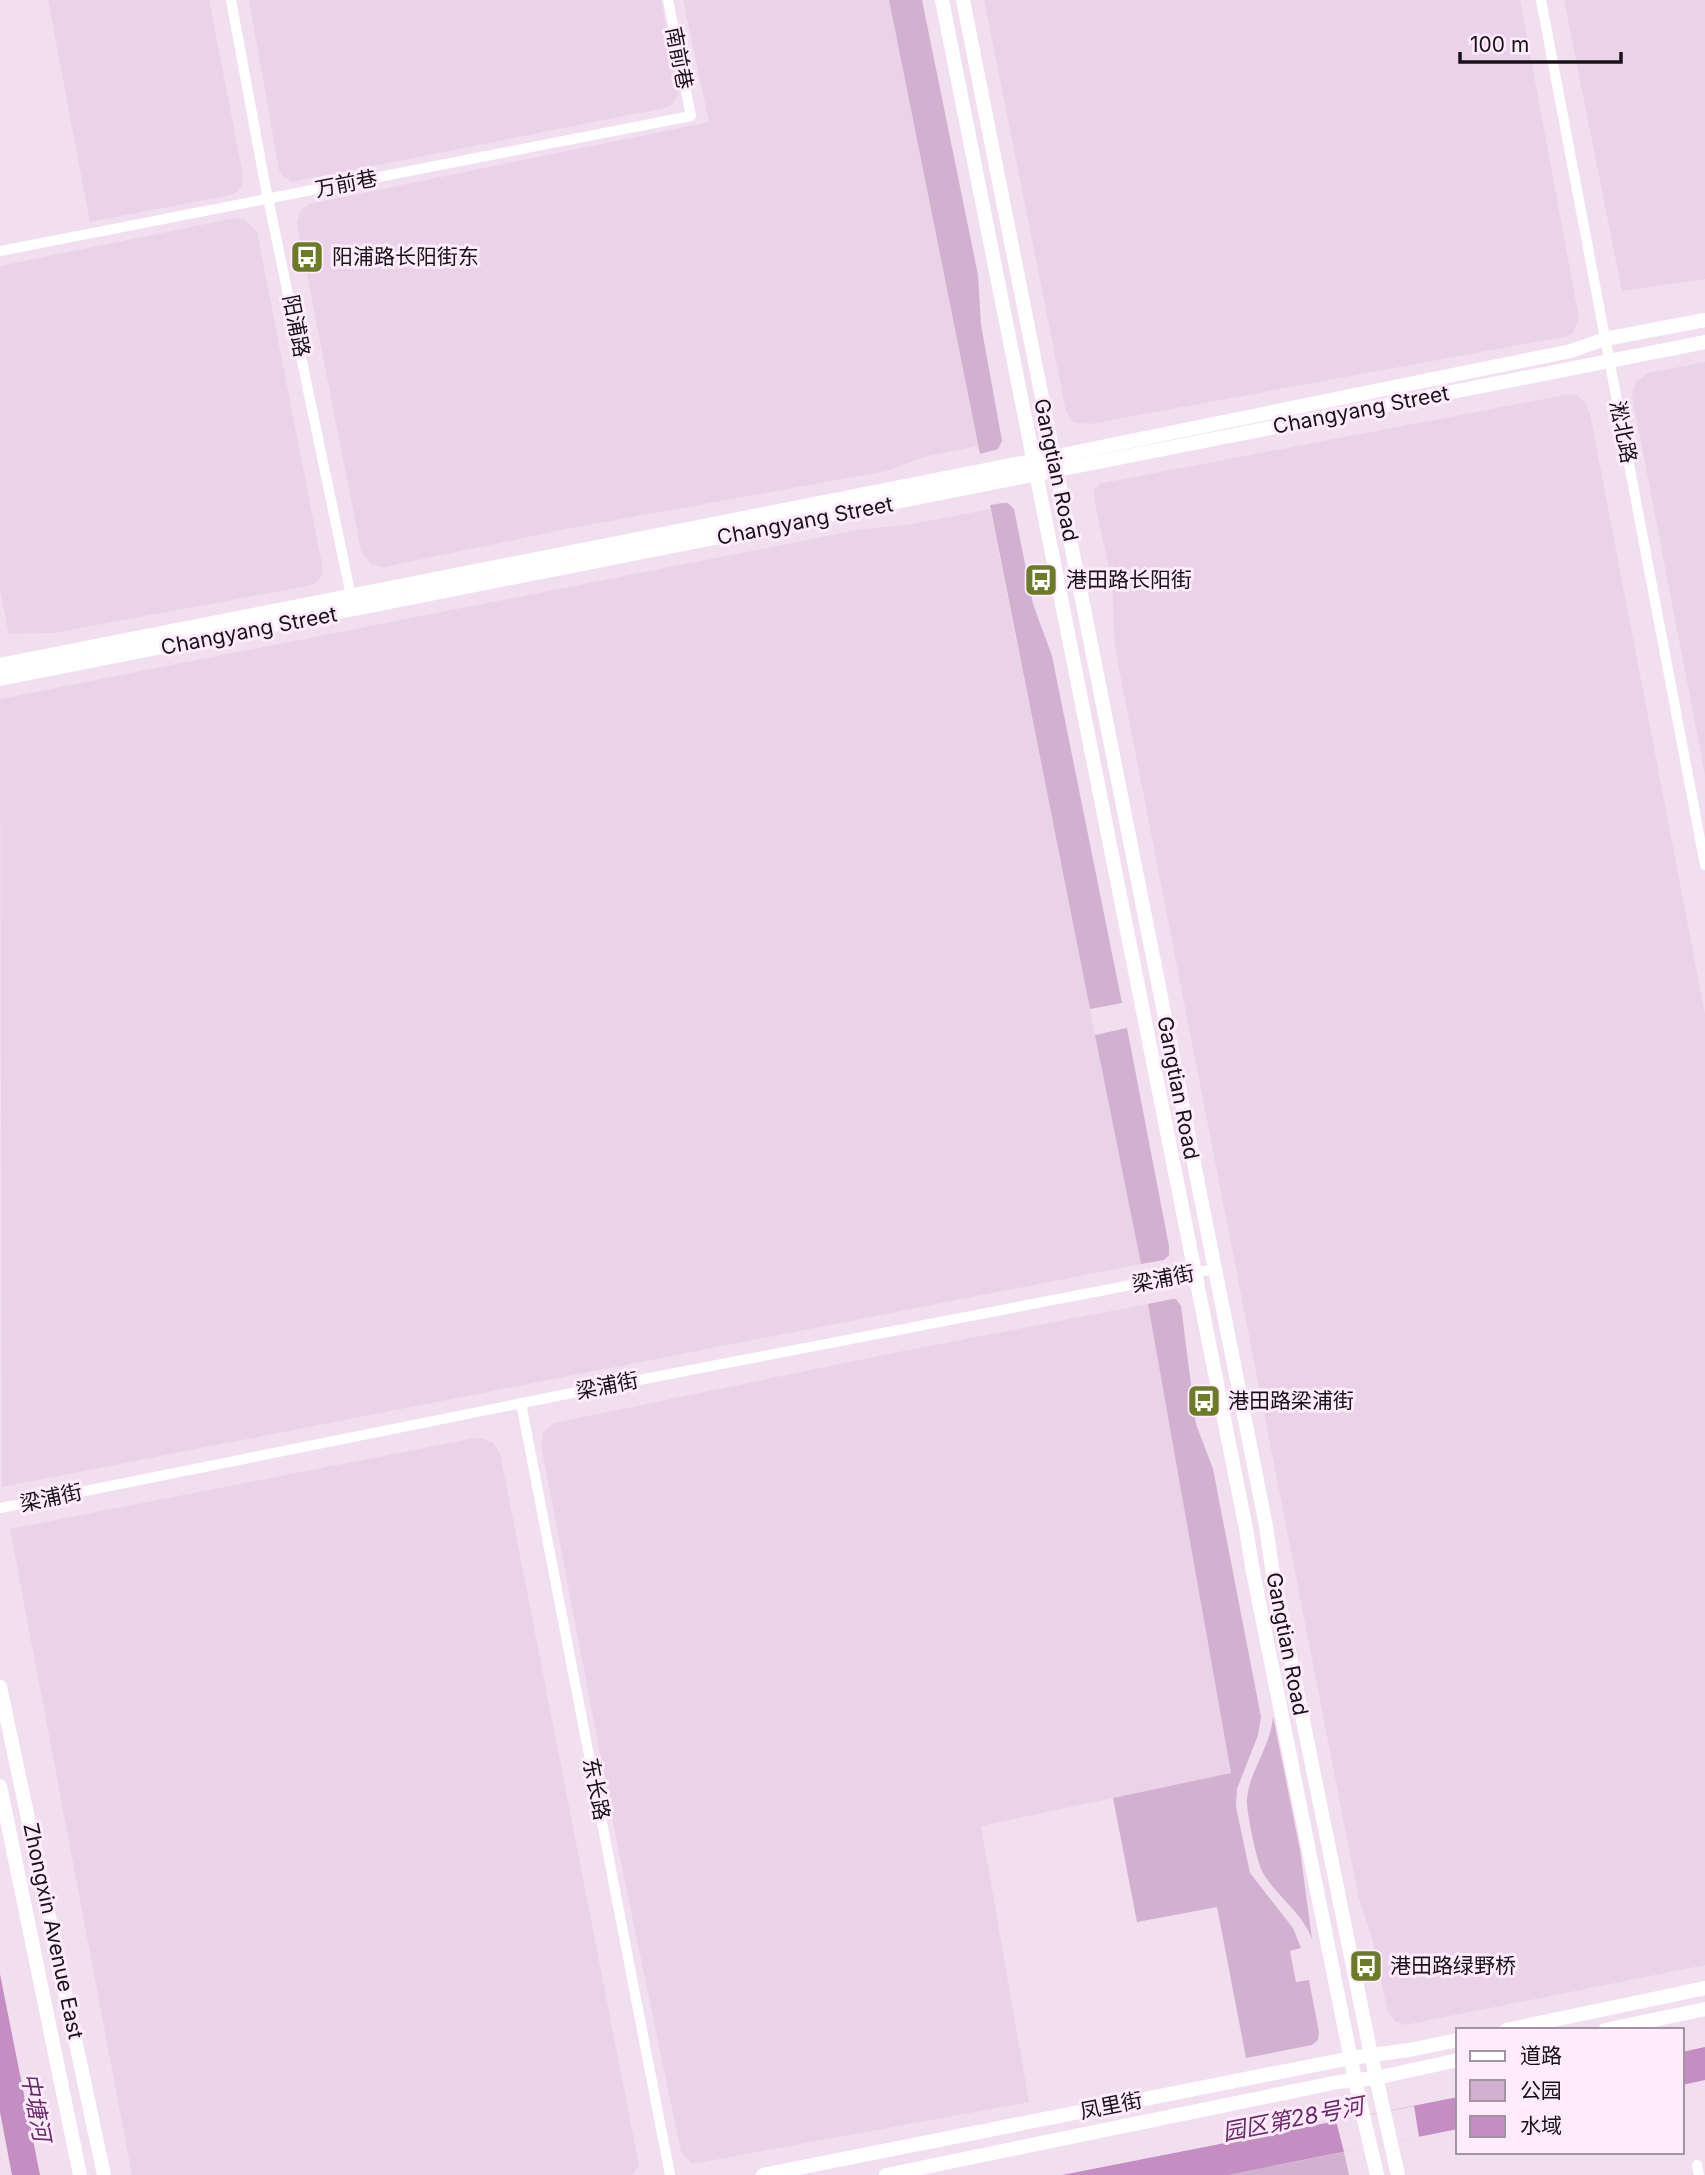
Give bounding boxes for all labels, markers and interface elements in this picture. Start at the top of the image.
scale bar [1460,21,1621,65]
street label: 南前巷 [661,25,698,91]
text: 100 m [1470,32,1529,57]
street label: 万前巷 [313,165,379,202]
bus stop icon: 阳浦路长阳街东 [288,238,326,276]
place label: 阳浦路长阳街东 [332,244,479,269]
street label: 阳浦路 [278,293,315,359]
street label: Changyang Street [1271,380,1451,439]
street label: Gangtian Road [1029,396,1084,544]
street label: 淞北路 [1605,399,1642,465]
street label: Changyang Street [715,491,895,550]
bus stop icon: 港田路长阳街 [1022,561,1060,599]
place label: 港田路长阳街 [1066,567,1192,592]
street label: Changyang Street [159,601,339,660]
street label: Gangtian Road [1152,1014,1205,1162]
street label: 梁浦街 [1130,1260,1196,1297]
street label: 梁浦街 [574,1367,640,1404]
bus stop icon: 港田路梁浦街 [1185,1382,1223,1420]
place label: 港田路梁浦街 [1228,1388,1354,1413]
street label: 梁浦街 [17,1479,84,1516]
street label: Gangtian Road [1261,1570,1314,1718]
street label: 东长路 [578,1756,615,1822]
street label: Zhongxin Avenue East [18,1820,89,2041]
bus stop icon: 港田路绿野桥 [1347,1947,1385,1985]
place label: 港田路绿野桥 [1390,1953,1516,1978]
legend [1456,2028,1684,2154]
text: 道路 [1520,2043,1562,2068]
water label: 中塘河 [16,2070,57,2147]
text: 公园 [1520,2078,1562,2103]
street label: 凤里街 [1078,2087,1144,2124]
water label: 园区第28号河 [1220,2091,1370,2146]
text: 水域 [1520,2113,1562,2138]

